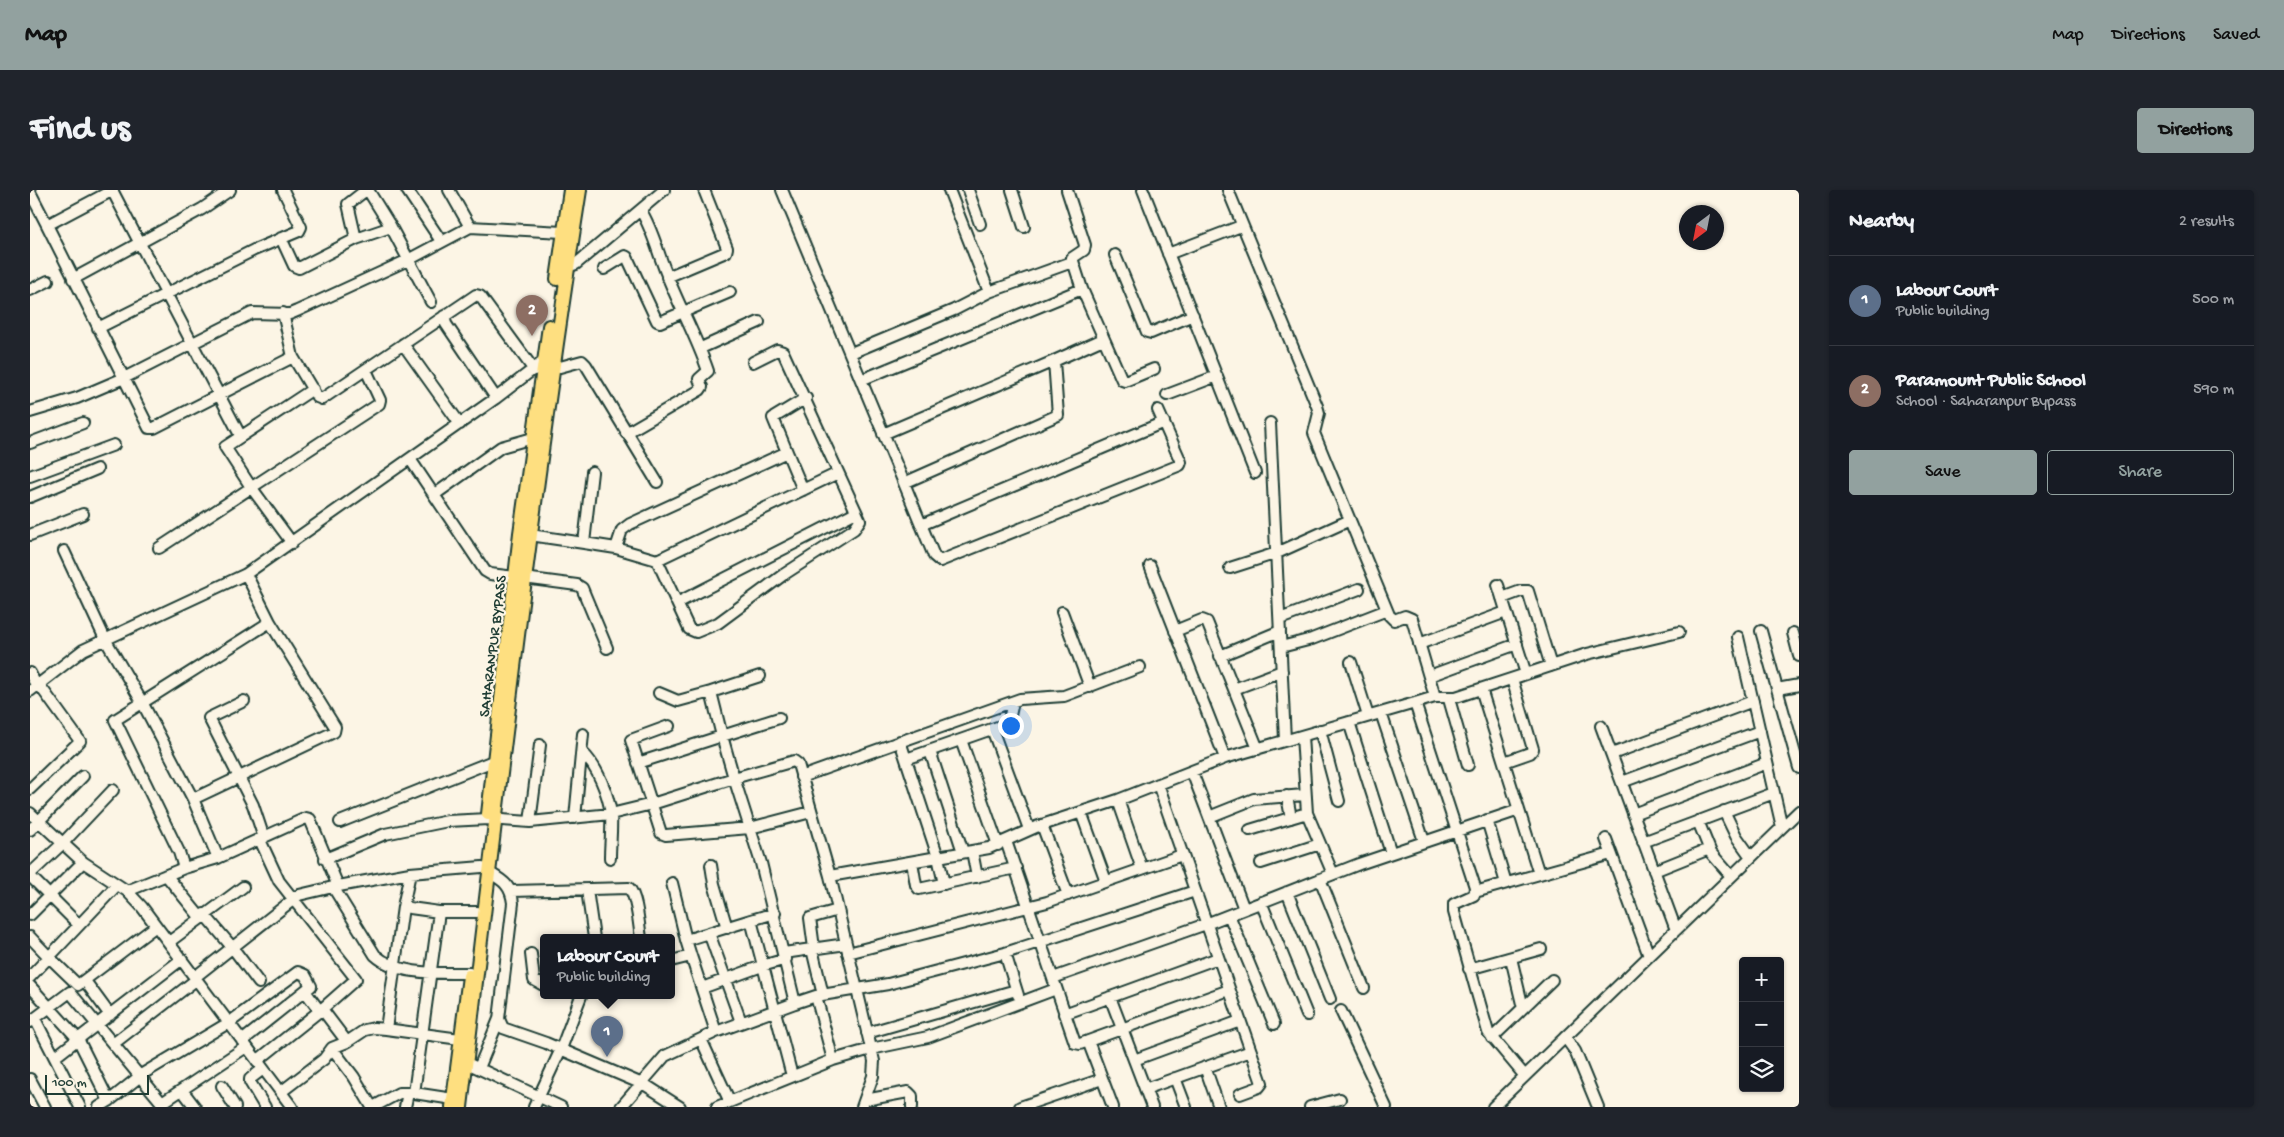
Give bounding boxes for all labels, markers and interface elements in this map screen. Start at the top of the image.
text: Map [25,21,67,50]
text: Map [2052,25,2084,46]
text: Directions [2112,25,2185,46]
text: Saved [2213,25,2259,46]
button: Directions [2137,108,2254,153]
text: Find us [30,110,130,151]
north arrow [1679,205,1724,250]
text: Nearby [1849,210,1914,235]
text: 2 results [2179,213,2234,232]
text: Labour Court [1896,280,1997,303]
text: 1 [1862,291,1868,310]
text: 500 m [2192,291,2234,310]
pin: 2 [516,295,548,336]
text: Public building [1896,303,1990,322]
text: Paramount Public School [1896,370,2086,393]
text: 2 [1861,381,1869,400]
text: 590 m [2193,381,2234,400]
text: School · Saharanpur Bypass [1896,393,2076,412]
button: Save [1849,450,2037,495]
button: Share [2047,450,2234,495]
street label: SAHARANPUR BYPASS [476,574,513,718]
your location [998,713,1024,739]
popup [540,934,675,999]
text: Labour Court [557,946,658,969]
map controls [1739,957,1784,1092]
button: + [1739,957,1784,1002]
text: Public building [557,969,650,988]
button: − [1739,1002,1784,1047]
pin: 1 [591,1016,623,1057]
button: layers [1739,1047,1784,1092]
scale bar [45,1072,149,1095]
text: 100 m [52,1075,87,1092]

